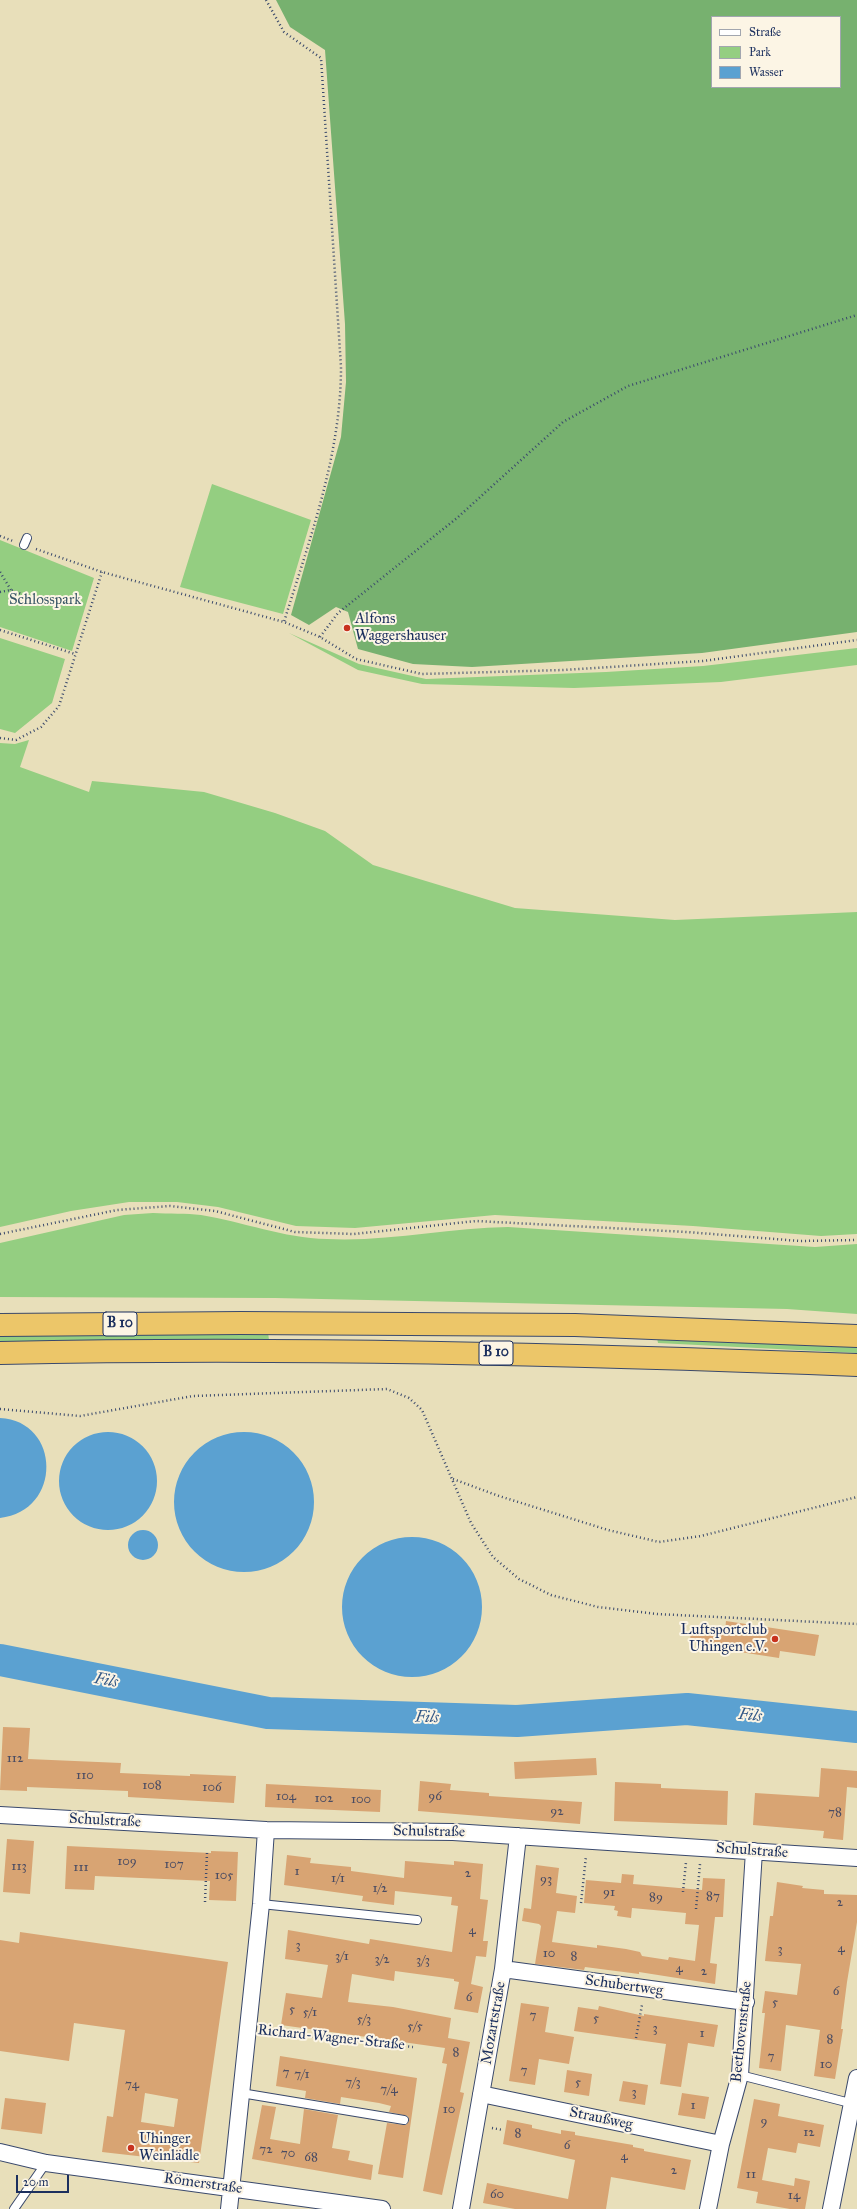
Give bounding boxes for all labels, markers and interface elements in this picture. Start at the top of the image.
legend [711,16,841,88]
text: Straße [749,25,781,39]
text: Park [749,45,771,59]
text: Wasser [749,65,783,79]
park label: Schlosspark [9,591,81,609]
place label: Alfons Waggershauser [355,610,446,645]
marker: Alfons Waggershauser [342,623,352,633]
road number: B 10 [103,1312,137,1336]
road number: B 10 [479,1341,513,1365]
place label: Luftsportclub Uhingen e.V. [680,1621,767,1656]
marker: Luftsportclub Uhingen e.V. [770,1634,780,1644]
water label: Fils [93,1669,119,1693]
water label: Fils [737,1705,763,1727]
water label: Fils [415,1708,439,1728]
house number: 112 [7,1751,23,1767]
house number: 110 [76,1768,94,1784]
house number: 108 [142,1778,162,1794]
house number: 106 [202,1780,222,1796]
house number: 104 [276,1789,296,1805]
house number: 96 [428,1789,442,1805]
house number: 102 [314,1791,334,1807]
house number: 100 [351,1792,371,1808]
house number: 92 [550,1804,564,1820]
house number: 78 [828,1805,842,1821]
street label: Schulstraße [69,1810,141,1832]
street label: Schulstraße [393,1822,465,1842]
street label: Schulstraße [715,1840,789,1862]
house number: 109 [117,1854,137,1870]
house number: 107 [164,1857,184,1873]
house number: 113 [11,1859,27,1875]
house number: 111 [73,1860,89,1876]
house number: 1 [294,1864,300,1880]
house number: 2 [465,1866,471,1882]
house number: 105 [215,1868,233,1884]
house number: 1/1 [331,1871,345,1887]
house number: 93 [540,1872,552,1888]
house number: 1/2 [372,1881,388,1897]
house number: 91 [603,1885,615,1901]
house number: 87 [706,1889,720,1905]
house number: 89 [649,1890,663,1906]
house number: 2 [837,1895,843,1911]
house number: 4 [468,1923,476,1939]
house number: 3 [295,1938,301,1954]
house number: 4 [837,1941,845,1957]
house number: 3 [777,1942,783,1958]
house number: 10 [543,1946,555,1962]
house number: 3/1 [335,1949,349,1965]
house number: 8 [571,1949,577,1965]
house number: 3/2 [374,1952,390,1968]
house number: 3/3 [416,1953,430,1969]
house number: 4 [675,1961,683,1977]
house number: 2 [701,1964,707,1980]
street label: Schubertweg [584,1972,664,2000]
street label: Mozartstraße [478,1980,510,2066]
street label: Beethovenstraße [728,1980,756,2084]
house number: 6 [833,1984,839,2000]
house number: 6 [466,1990,472,2006]
house number: 5 [772,1995,778,2011]
house number: 5 [289,2002,295,2018]
house number: 5/1 [303,2005,317,2021]
house number: 7 [530,2008,536,2024]
house number: 5 [593,2011,599,2027]
house number: 5/3 [357,2012,371,2028]
house number: 5/5 [407,2019,423,2035]
street label: Richard-Wagner-Straße [257,2021,405,2055]
house number: 3 [652,2021,658,2037]
house number: 1 [699,2026,705,2042]
house number: 8 [827,2032,833,2048]
house number: 8 [453,2045,459,2061]
house number: 7 [768,2049,774,2065]
house number: 10 [820,2057,832,2073]
house number: 7 [521,2063,527,2079]
house number: 7 [283,2065,289,2081]
house number: 7/1 [294,2067,310,2083]
house number: 7/3 [345,2075,361,2091]
house number: 5 [575,2075,581,2091]
house number: 74 [125,2077,139,2093]
house number: 7/4 [380,2082,398,2098]
house number: 3 [631,2085,637,2101]
house number: 1 [690,2098,696,2114]
house number: 10 [443,2102,455,2118]
street label: Straußweg [568,2104,634,2134]
house number: 9 [761,2114,767,2130]
house number: 12 [803,2125,815,2141]
house number: 8 [515,2126,521,2142]
place label: Uhinger Weinlädle [139,2130,199,2165]
house number: 6 [564,2138,570,2154]
house number: 72 [259,2142,273,2158]
marker: Uhinger Weinlädle [126,2143,136,2153]
house number: 70 [281,2146,295,2162]
house number: 4 [620,2149,628,2165]
house number: 68 [304,2150,318,2166]
house number: 2 [671,2163,677,2179]
scale bar [18,2167,71,2193]
house number: 11 [746,2167,756,2183]
street label: Römerstraße [163,2170,243,2198]
text: 20 m [23,2175,49,2189]
house number: 60 [490,2187,504,2203]
house number: 14 [788,2188,800,2204]

